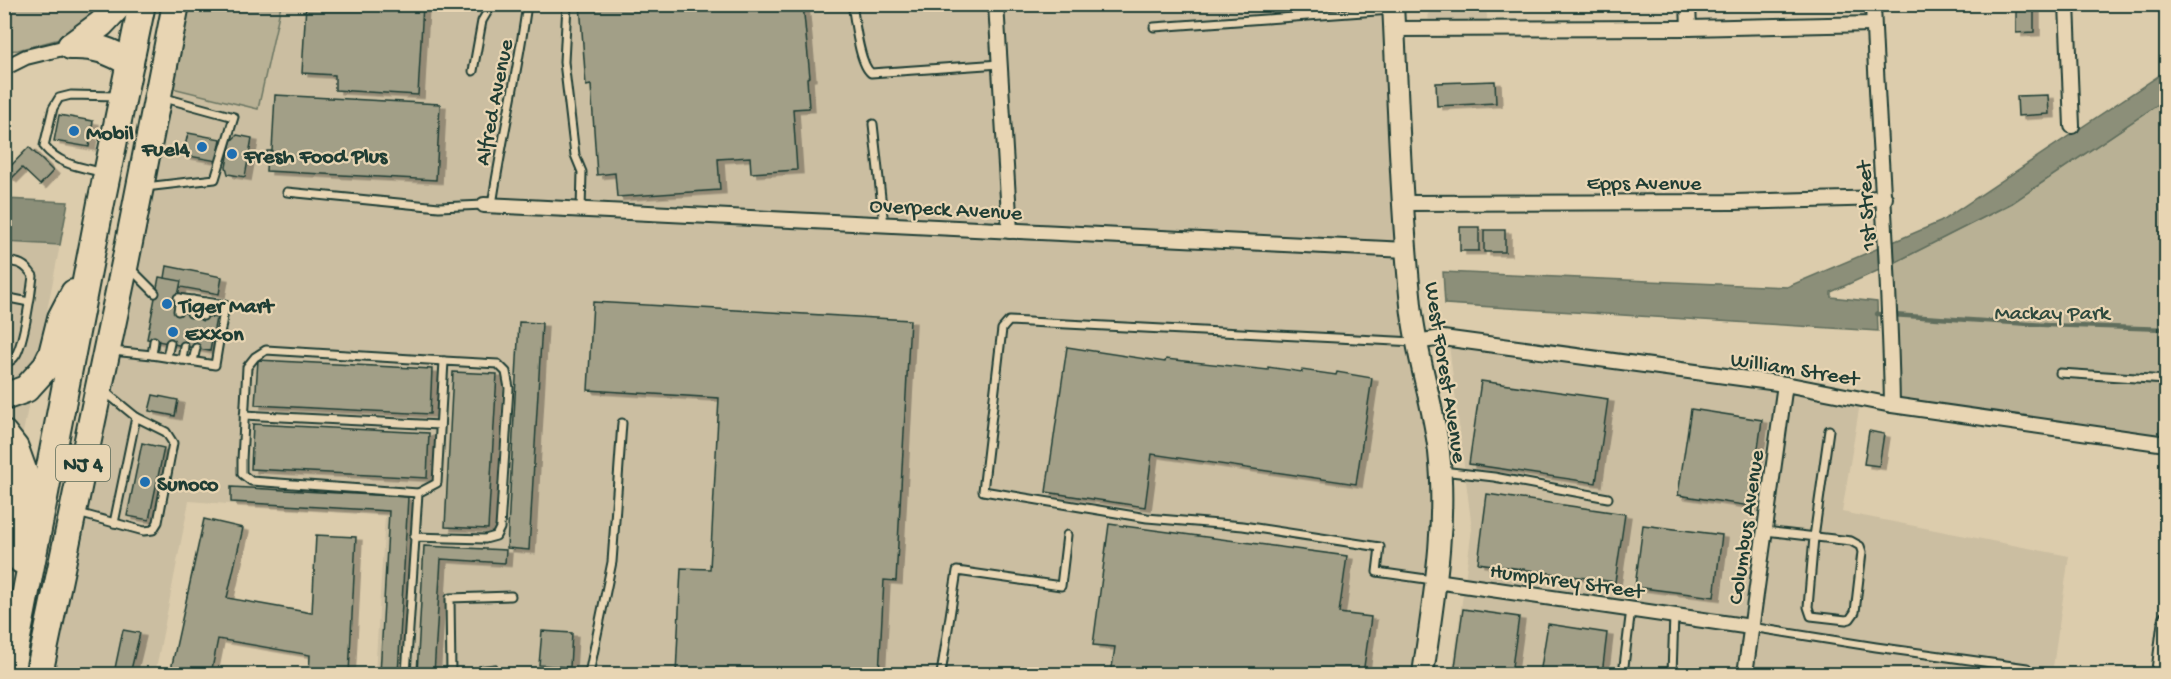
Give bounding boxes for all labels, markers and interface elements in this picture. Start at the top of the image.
street label: Alfred Avenue [471,37,521,168]
place label: Mobil [86,122,134,148]
marker: Mobil [67,124,81,138]
place label: Fuel4 [141,138,191,164]
marker: Fuel4 [195,140,209,154]
place label: Fresh Food Plus [243,145,389,171]
marker: Fresh Food Plus [225,147,239,161]
street label: 1st Street [1853,158,1883,252]
street label: Epps Avenue [1587,172,1702,198]
street label: Overpeck Avenue [869,194,1023,228]
street label: West Forest Avenue [1417,280,1471,465]
place label: Tiger Mart [177,295,275,321]
marker: Tiger Mart [160,297,174,311]
park label: Mackay Park [1995,302,2112,328]
place label: Exxon [185,323,244,349]
marker: Exxon [166,325,180,339]
street label: William Street [1728,348,1862,394]
road number: NJ 4 [56,445,110,481]
street label: Columbus Avenue [1724,448,1772,606]
place label: Sunoco [157,473,219,499]
marker: Sunoco [138,475,152,489]
street label: Humphrey Street [1488,559,1647,607]

